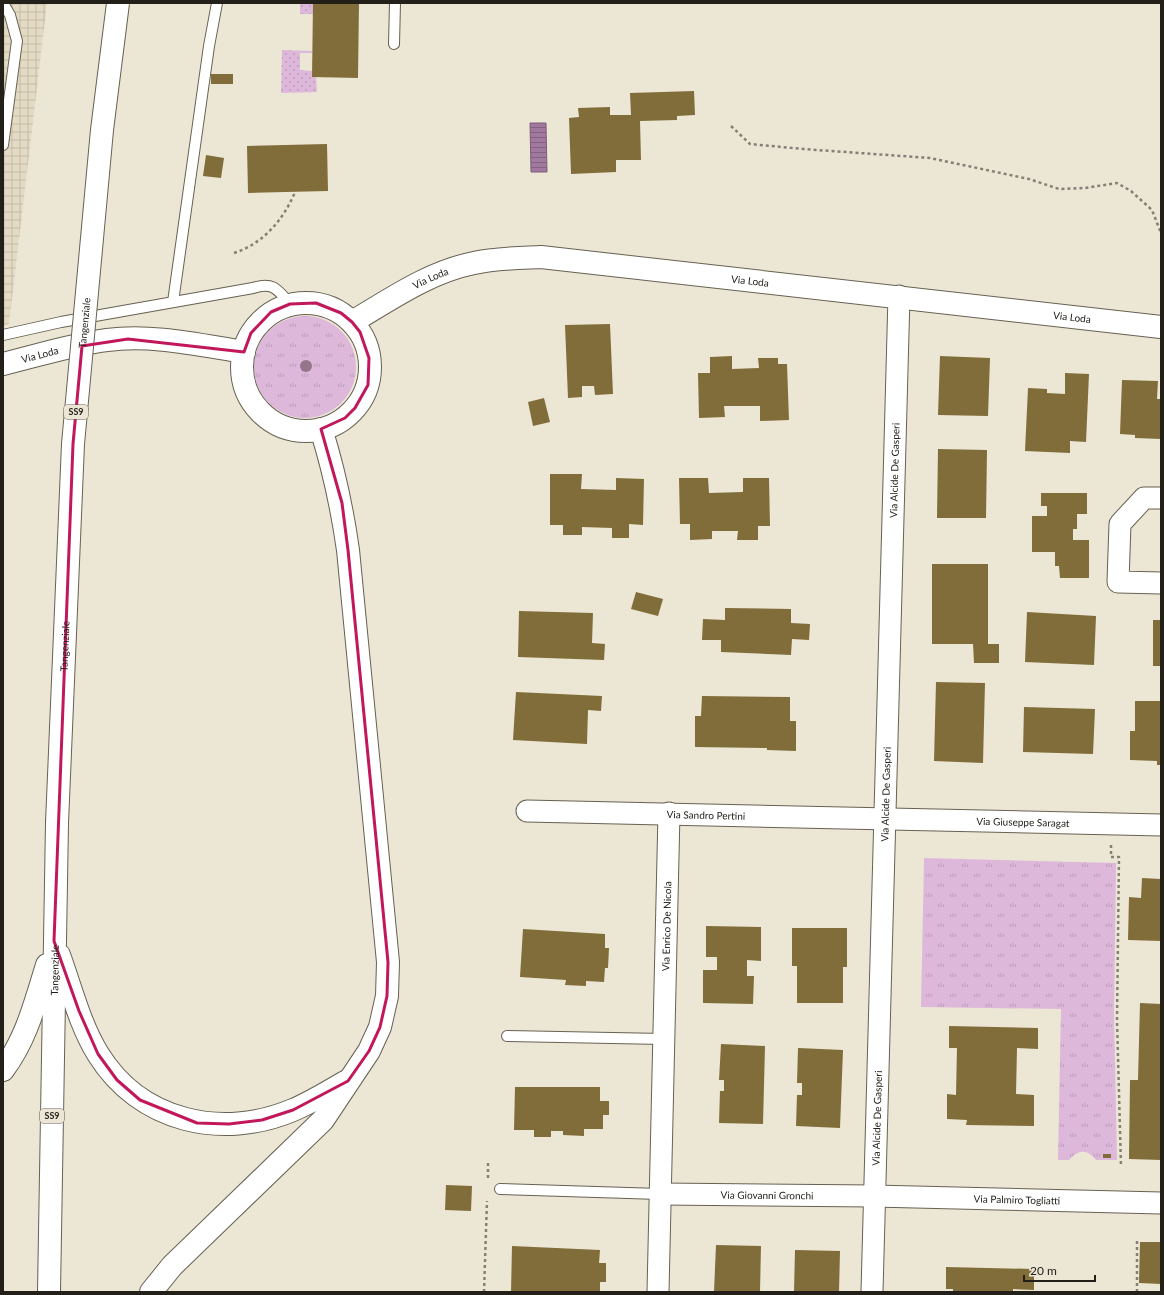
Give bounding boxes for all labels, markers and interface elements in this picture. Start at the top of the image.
street label: Via Loda [411,265,450,291]
street label: Via Loda [731,273,770,289]
street label: Tangenziale [76,297,93,349]
street label: Via Loda [1053,309,1091,325]
street label: Via Loda [20,344,60,365]
road number: SS9 [64,405,88,419]
street label: Via Alcide De Gasperi [887,423,902,518]
street label: Tangenziale [57,620,72,672]
street label: Via Alcide De Gasperi [878,746,893,842]
street label: Via Sandro Pertini [666,808,745,822]
street label: Via Giuseppe Saragat [976,815,1070,829]
street label: Via Enrico De Nicola [659,881,673,971]
street label: Tangenziale [48,944,61,996]
street label: Via Alcide De Gasperi [869,1070,884,1166]
road number: SS9 [40,1109,64,1123]
street label: Via Giovanni Gronchi [721,1189,813,1201]
street label: Via Palmiro Togliatti [974,1192,1060,1207]
scale bar [1024,1257,1095,1283]
text: 20 m [1030,1263,1057,1278]

